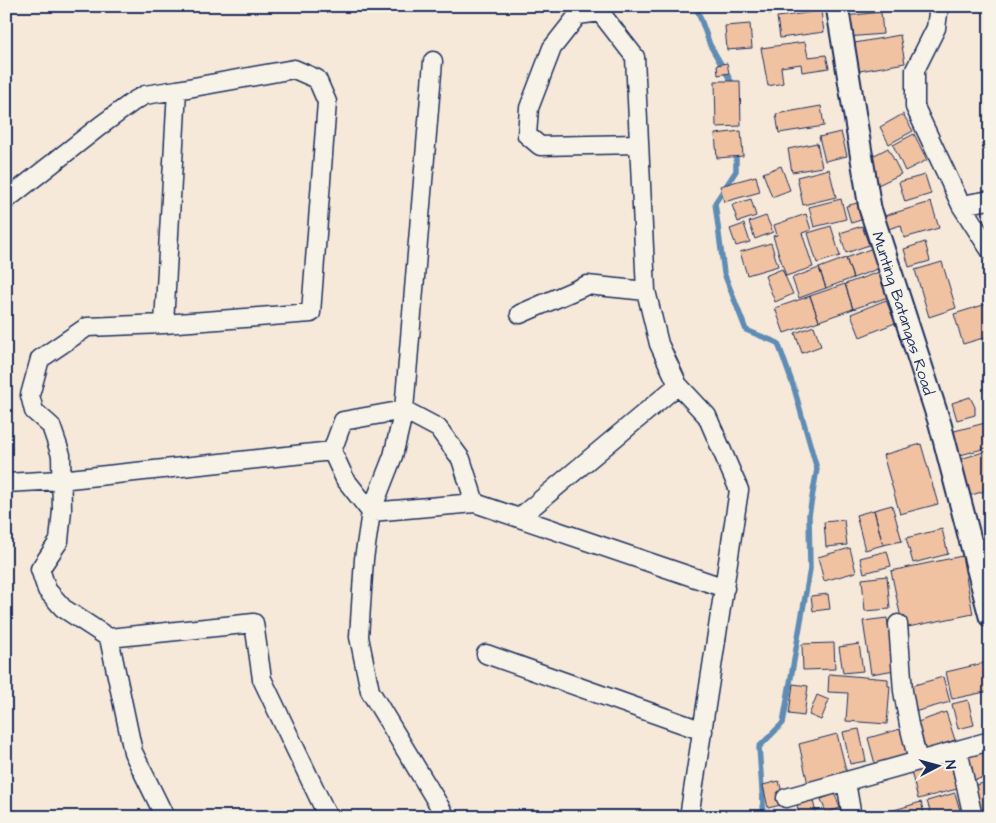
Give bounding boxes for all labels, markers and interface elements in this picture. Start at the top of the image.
street label: Munting Batangas Road [866,229,940,398]
north arrow [914,740,964,790]
text: N [940,759,960,770]

